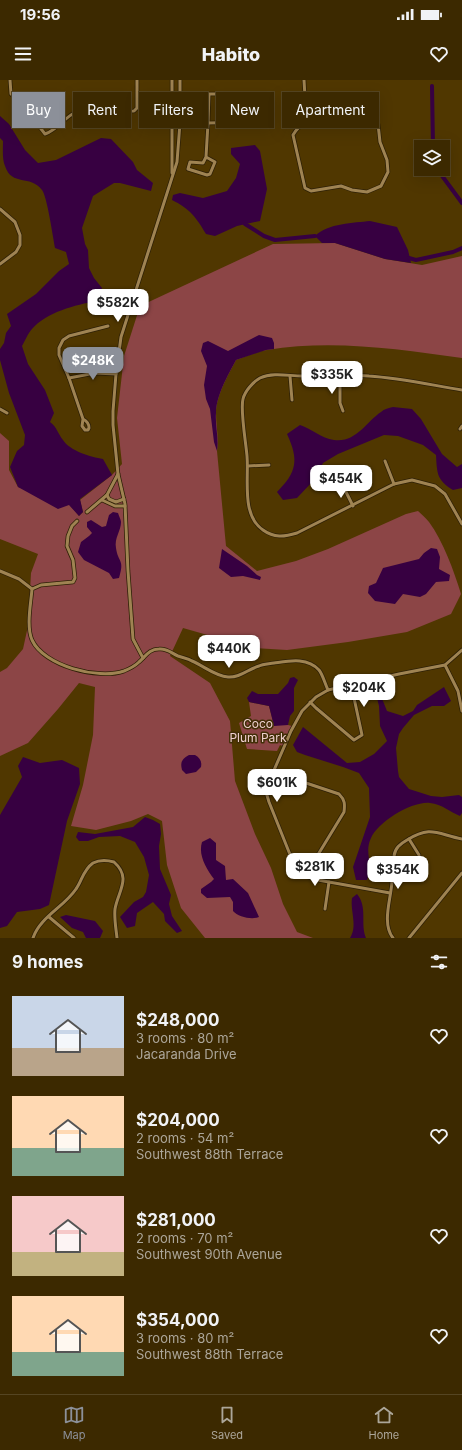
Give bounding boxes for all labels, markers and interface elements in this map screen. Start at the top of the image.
text: 19:56 [20,5,61,24]
icon: menu [12,43,34,65]
icon: heart [428,43,450,65]
text: Habito [202,44,260,65]
chip: Buy [12,92,65,128]
chip: Rent [73,92,131,128]
chip: Filters [139,92,208,128]
chip: New [216,92,274,128]
chip: Apartment [282,92,379,128]
map controls [414,140,450,176]
button: layers [414,140,450,176]
pin: $582K [90,289,146,323]
text: $582K [97,294,139,310]
pin: $248K [65,347,121,381]
text: $248K [71,352,115,368]
pin: $335K [304,361,360,395]
text: $335K [311,366,353,382]
pin: $454K [313,465,369,499]
text: $454K [319,470,363,486]
pin: $440K [201,635,257,669]
text: $440K [207,640,251,656]
pin: $204K [336,674,392,708]
text: $204K [342,679,386,695]
park label: Coco Plum Park [229,716,287,745]
pin: $601K [249,769,305,803]
text: $601K [257,774,297,790]
pin: $281K [287,853,343,887]
pin: $354K [370,856,426,890]
text: $281K [295,858,335,874]
text: $354K [376,861,420,877]
icon: filters [428,951,450,973]
text: 9 homes [12,952,83,972]
text: $248,000 [136,1010,219,1030]
icon: home [44,1012,92,1060]
icon: heart [428,1025,450,1047]
text: 3 rooms · 80 m² [136,1030,234,1046]
text: Jacaranda Drive [136,1046,237,1062]
text: $204,000 [136,1110,220,1130]
icon: home [44,1112,92,1160]
icon: heart [428,1125,450,1147]
text: 2 rooms · 54 m² [136,1130,234,1146]
text: Southwest 88th Terrace [136,1146,283,1162]
text: $281,000 [136,1210,216,1230]
icon: home [44,1212,92,1260]
icon: heart [428,1225,450,1247]
text: 2 rooms · 70 m² [136,1230,233,1246]
text: Southwest 90th Avenue [136,1246,282,1262]
text: $354,000 [136,1310,219,1330]
icon: home [44,1312,92,1360]
icon: heart [428,1325,450,1347]
text: 3 rooms · 80 m² [136,1330,234,1346]
text: Southwest 88th Terrace [136,1346,283,1362]
tab: Map [63,1404,86,1442]
tab: Saved [211,1404,243,1442]
tab: Home [368,1404,399,1442]

